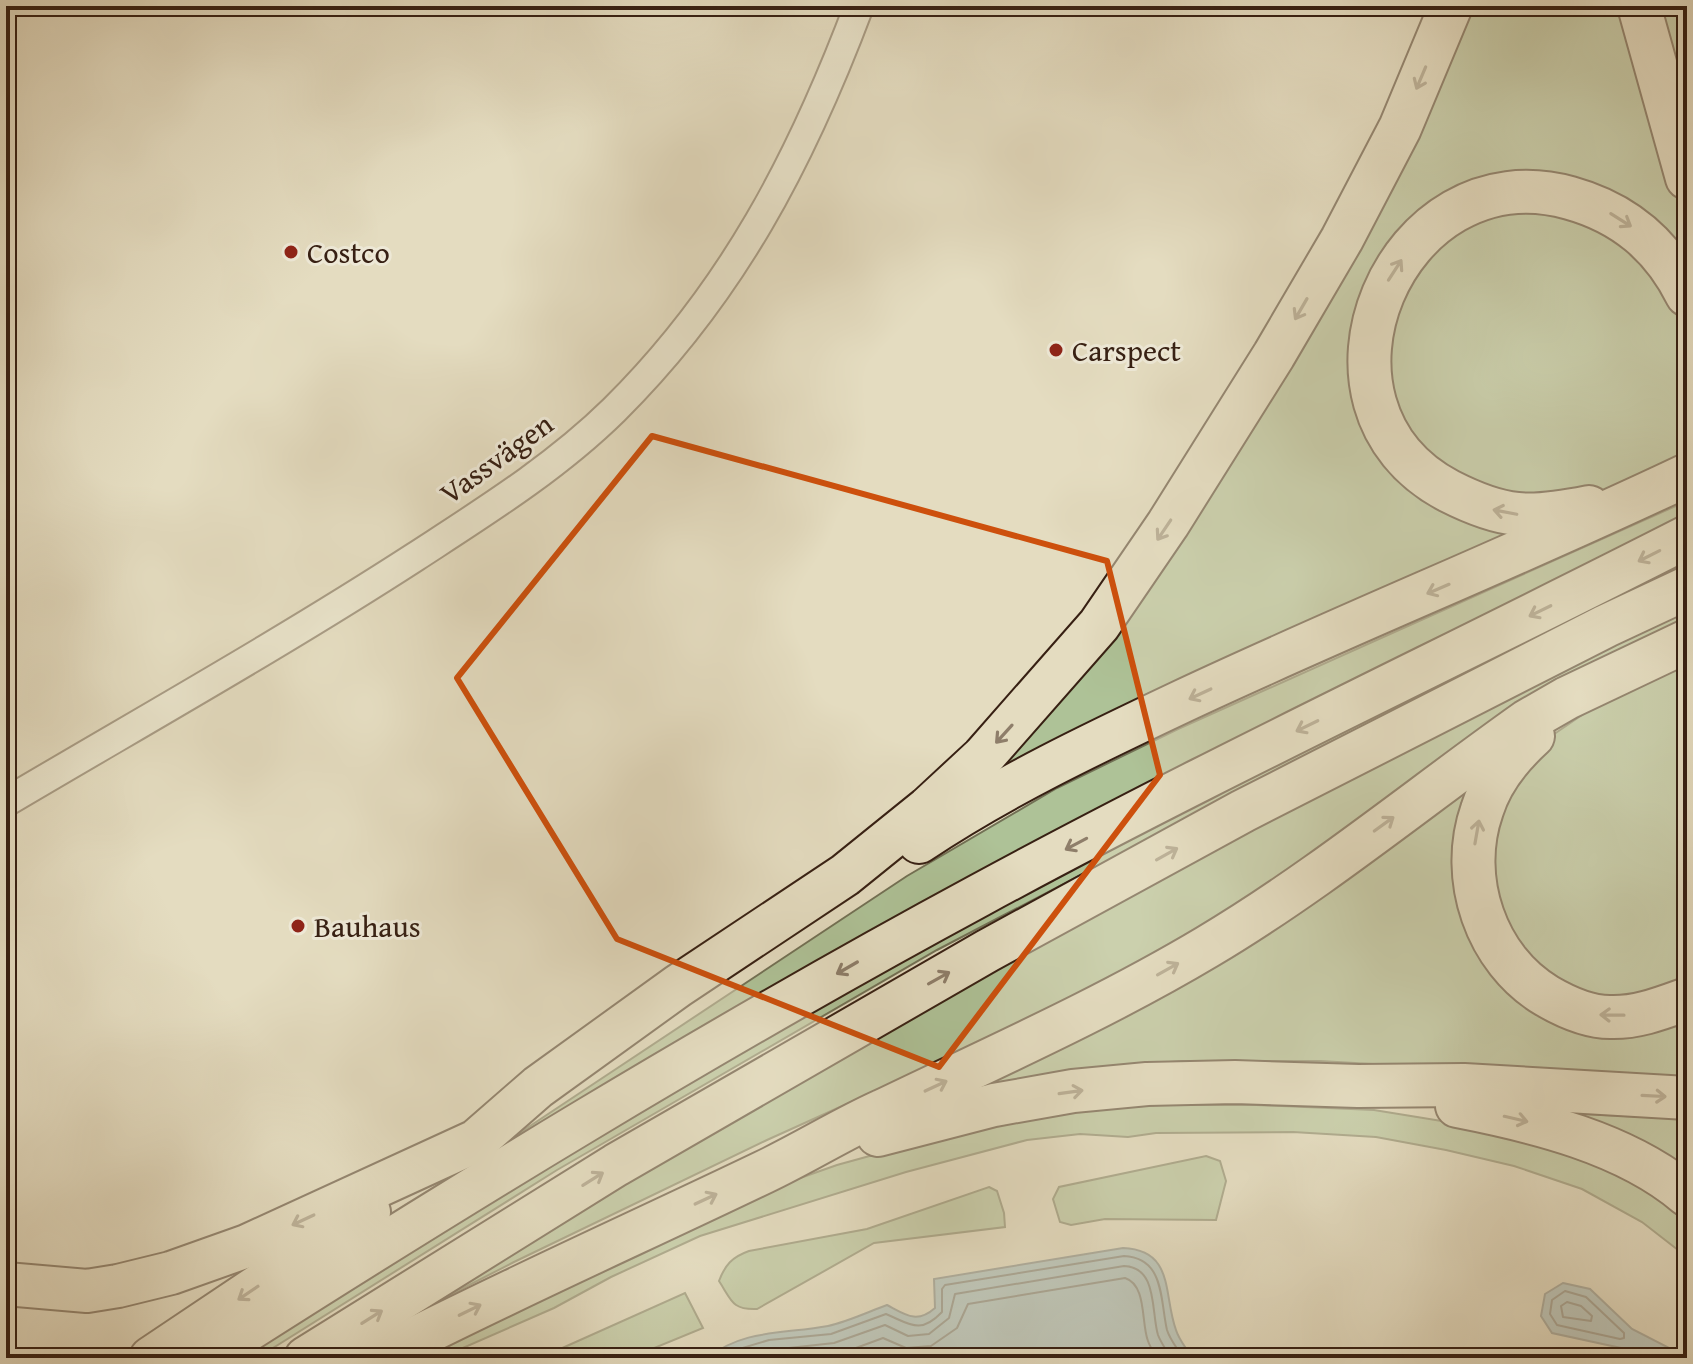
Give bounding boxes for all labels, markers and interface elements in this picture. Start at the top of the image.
one-way arrow [1412,65,1427,90]
one-way arrow [1609,212,1632,228]
place label: Costco [307,230,390,274]
marker: Costco [282,243,300,261]
one-way arrow [1386,260,1403,282]
one-way arrow [1293,297,1309,320]
place label: Carspect [1072,328,1181,372]
marker: Carspect [1047,341,1065,359]
street label: Vassvägen [430,402,562,514]
one-way arrow [1492,504,1518,519]
one-way arrow [1156,518,1173,540]
one-way arrow [1637,549,1661,565]
one-way arrow [1426,583,1451,597]
one-way arrow [1529,604,1553,619]
one-way arrow [1188,687,1212,702]
one-way arrow [1296,719,1320,734]
one-way arrow [996,723,1014,743]
one-way arrow [1373,816,1394,833]
one-way arrow [1471,819,1486,845]
one-way arrow [1064,837,1088,853]
one-way arrow [1155,846,1178,862]
place label: Bauhaus [314,904,421,948]
marker: Bauhaus [289,917,307,935]
one-way arrow [836,960,859,976]
one-way arrow [1156,961,1179,977]
one-way arrow [926,970,950,986]
one-way arrow [1599,1007,1626,1023]
one-way arrow [923,1077,948,1092]
one-way arrow [1057,1084,1084,1099]
one-way arrow [1640,1089,1667,1104]
one-way arrow [1503,1112,1529,1127]
one-way arrow [581,1171,604,1187]
one-way arrow [693,1191,717,1206]
one-way arrow [291,1213,315,1228]
one-way arrow [237,1285,259,1301]
one-way arrow [458,1302,482,1317]
one-way arrow [360,1308,383,1324]

